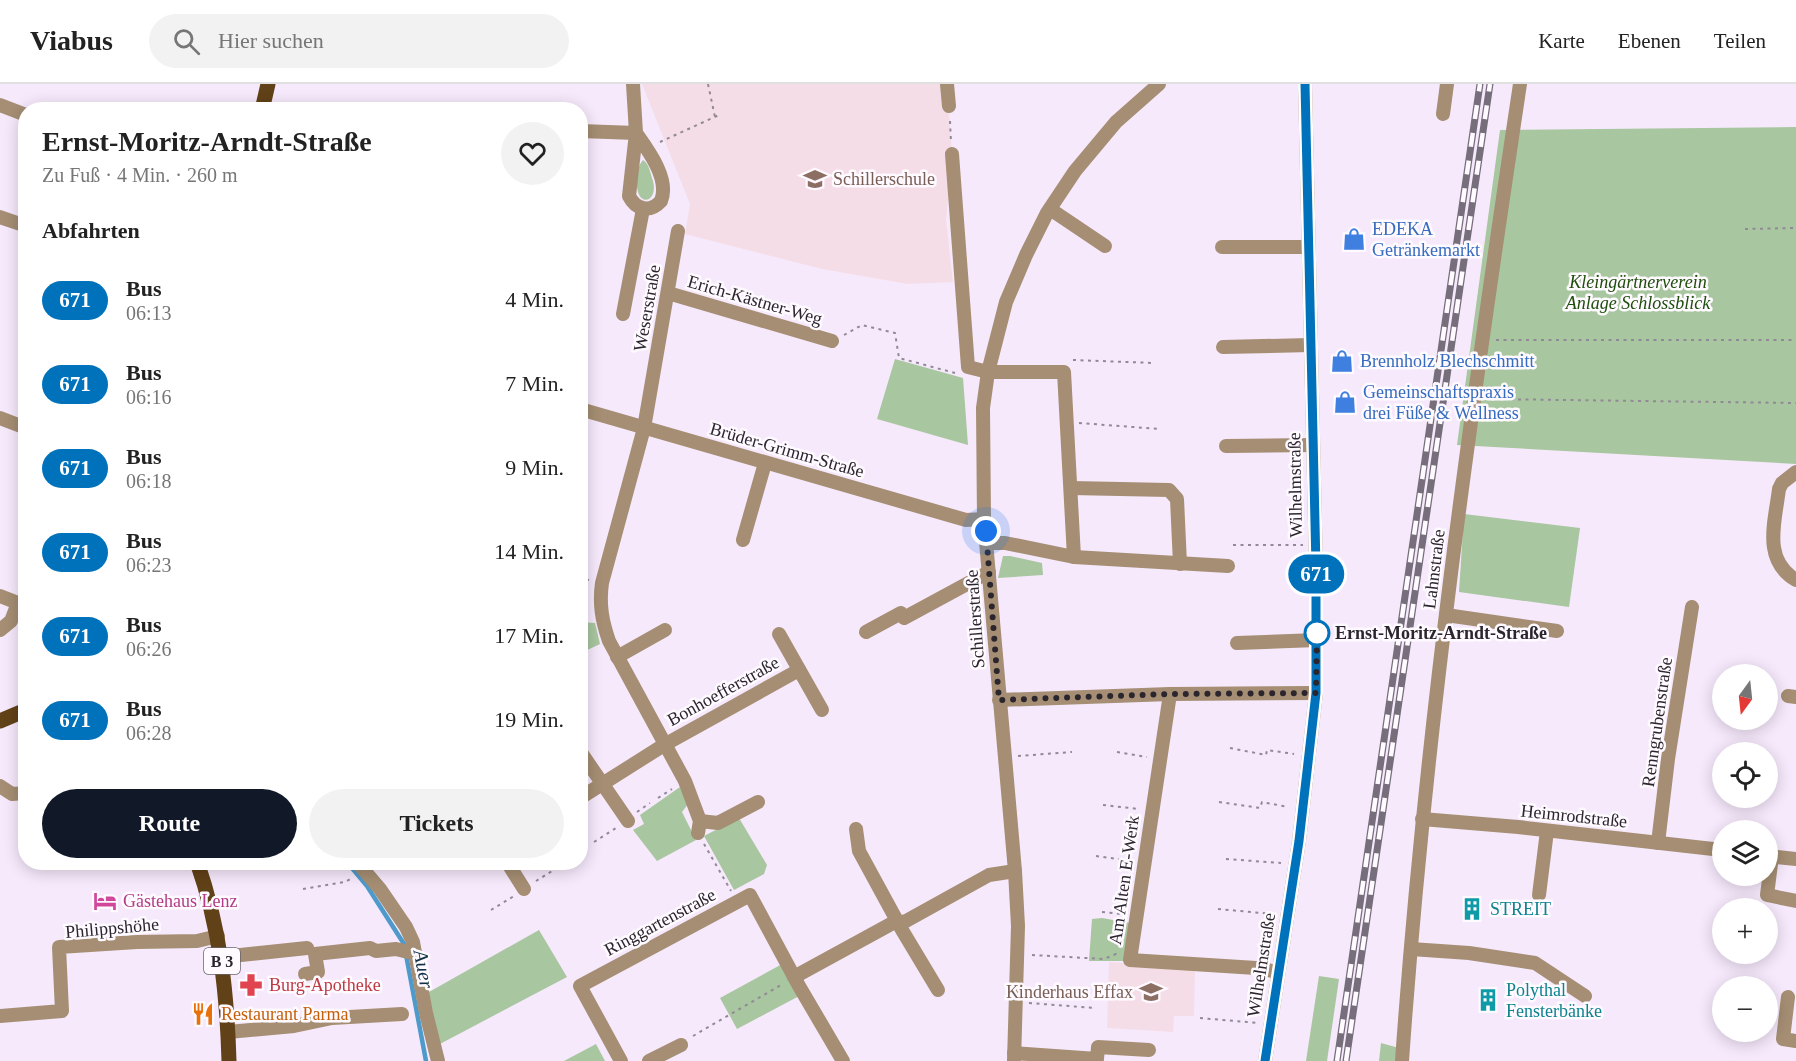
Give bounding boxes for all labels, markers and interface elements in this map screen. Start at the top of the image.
search box [149,14,569,68]
text: Viabus [30,25,113,56]
icon: search [170,25,203,58]
text: Hier suchen [218,28,324,53]
text: Karte [1538,29,1585,53]
text: Ebenen [1618,29,1681,53]
text: Teilen [1714,29,1766,53]
button: heart [501,122,564,185]
text: Ernst-Moritz-Arndt-Straße [42,126,372,157]
text: Zu Fuß · 4 Min. · 260 m [42,164,238,186]
school or university icon: Schillerschule [802,166,828,192]
place label: Schillerschule [833,169,935,189]
text: Abfahrten [42,218,140,243]
place label: EDEKA Getränkemarkt [1372,219,1480,260]
shop icon: EDEKA Getränkemarkt [1341,226,1367,252]
street label: Weserstraße [630,263,664,353]
street label: Erich-Kästner-Weg [685,271,825,329]
park label: Kleingärtnerverein Anlage Schlossblick [1565,272,1711,313]
text: Bus [126,276,161,301]
text: 4 Min. [505,287,564,312]
text: 671 [59,288,91,312]
text: 06:13 [126,302,172,324]
shop icon: Brennholz Blechschmitt [1329,348,1355,374]
place label: Brennholz Blechschmitt [1360,351,1534,371]
text: Bus [126,360,161,385]
text: 7 Min. [505,371,564,396]
text: 671 [59,372,91,396]
place label: Gemeinschaftspraxis drei Füße & Wellness [1363,382,1519,423]
text: 06:16 [126,386,172,408]
shop icon: Gemeinschaftspraxis drei Füße & Wellness [1332,389,1358,415]
street label: Brüder-Grimm-Straße [708,418,866,482]
street label: Wilhelmstraße [1284,432,1306,538]
text: Bus [126,444,161,469]
text: 9 Min. [505,455,564,480]
text: 671 [59,456,91,480]
text: 06:18 [126,470,172,492]
your location [971,516,1001,546]
text: Bus [126,528,161,553]
street label: Lahnstraße [1419,528,1449,610]
text: 14 Min. [494,539,564,564]
text: 671 [59,540,91,564]
text: 06:23 [126,554,172,576]
line badge: 671 [1282,554,1350,594]
text: 671 [1300,562,1332,586]
street label: Schillerstraße [962,569,988,669]
text: Bus [126,612,161,637]
marker: Ernst-Moritz-Arndt-Straße [1304,620,1330,646]
text: 17 Min. [494,623,564,648]
place label: Ernst-Moritz-Arndt-Straße [1335,623,1547,643]
text: 671 [59,624,91,648]
text: 06:26 [126,638,172,660]
street label: Bonhoefferstraße [664,652,782,730]
street label: Renngrubenstraße [1638,656,1676,788]
north arrow [1712,664,1778,730]
map controls [1712,664,1778,1042]
text: Bus [126,696,161,721]
text: 19 Min. [494,707,564,732]
text: 671 [59,708,91,732]
text: 06:28 [126,722,172,744]
button: locate [1712,742,1778,808]
button: Route [42,789,297,858]
button: Tickets [309,789,564,858]
street label: Heimrodstraße [1520,800,1628,832]
street label: Am Alten E-Werk [1105,814,1143,946]
button: layers [1712,820,1778,886]
street label: Ringgartenstraße [601,884,719,960]
hotel icon: Gästehaus Lenz [92,888,118,914]
place label: Gästehaus Lenz [123,891,237,911]
building icon: STREIT [1459,896,1485,922]
button: + [1712,898,1778,964]
place label: STREIT [1490,899,1551,919]
street label: Wilhelmstraße [1243,911,1279,1019]
street label: Philippshöhe [64,914,160,942]
water label: Auer [409,946,439,990]
road number: B 3 [204,948,240,974]
pharmacy icon: Burg-Apotheke [238,972,264,998]
place label: Burg-Apotheke [269,975,381,995]
button: − [1712,976,1778,1042]
school or university icon: Kinderhaus Effax [1138,979,1164,1005]
place label: Polythal Fensterbänke [1506,980,1602,1021]
place label: Kinderhaus Effax [1006,982,1133,1002]
building icon: Polythal Fensterbänke [1475,987,1501,1013]
restaurant icon: Restaurant Parma [190,1001,216,1027]
place label: Restaurant Parma [221,1004,348,1024]

